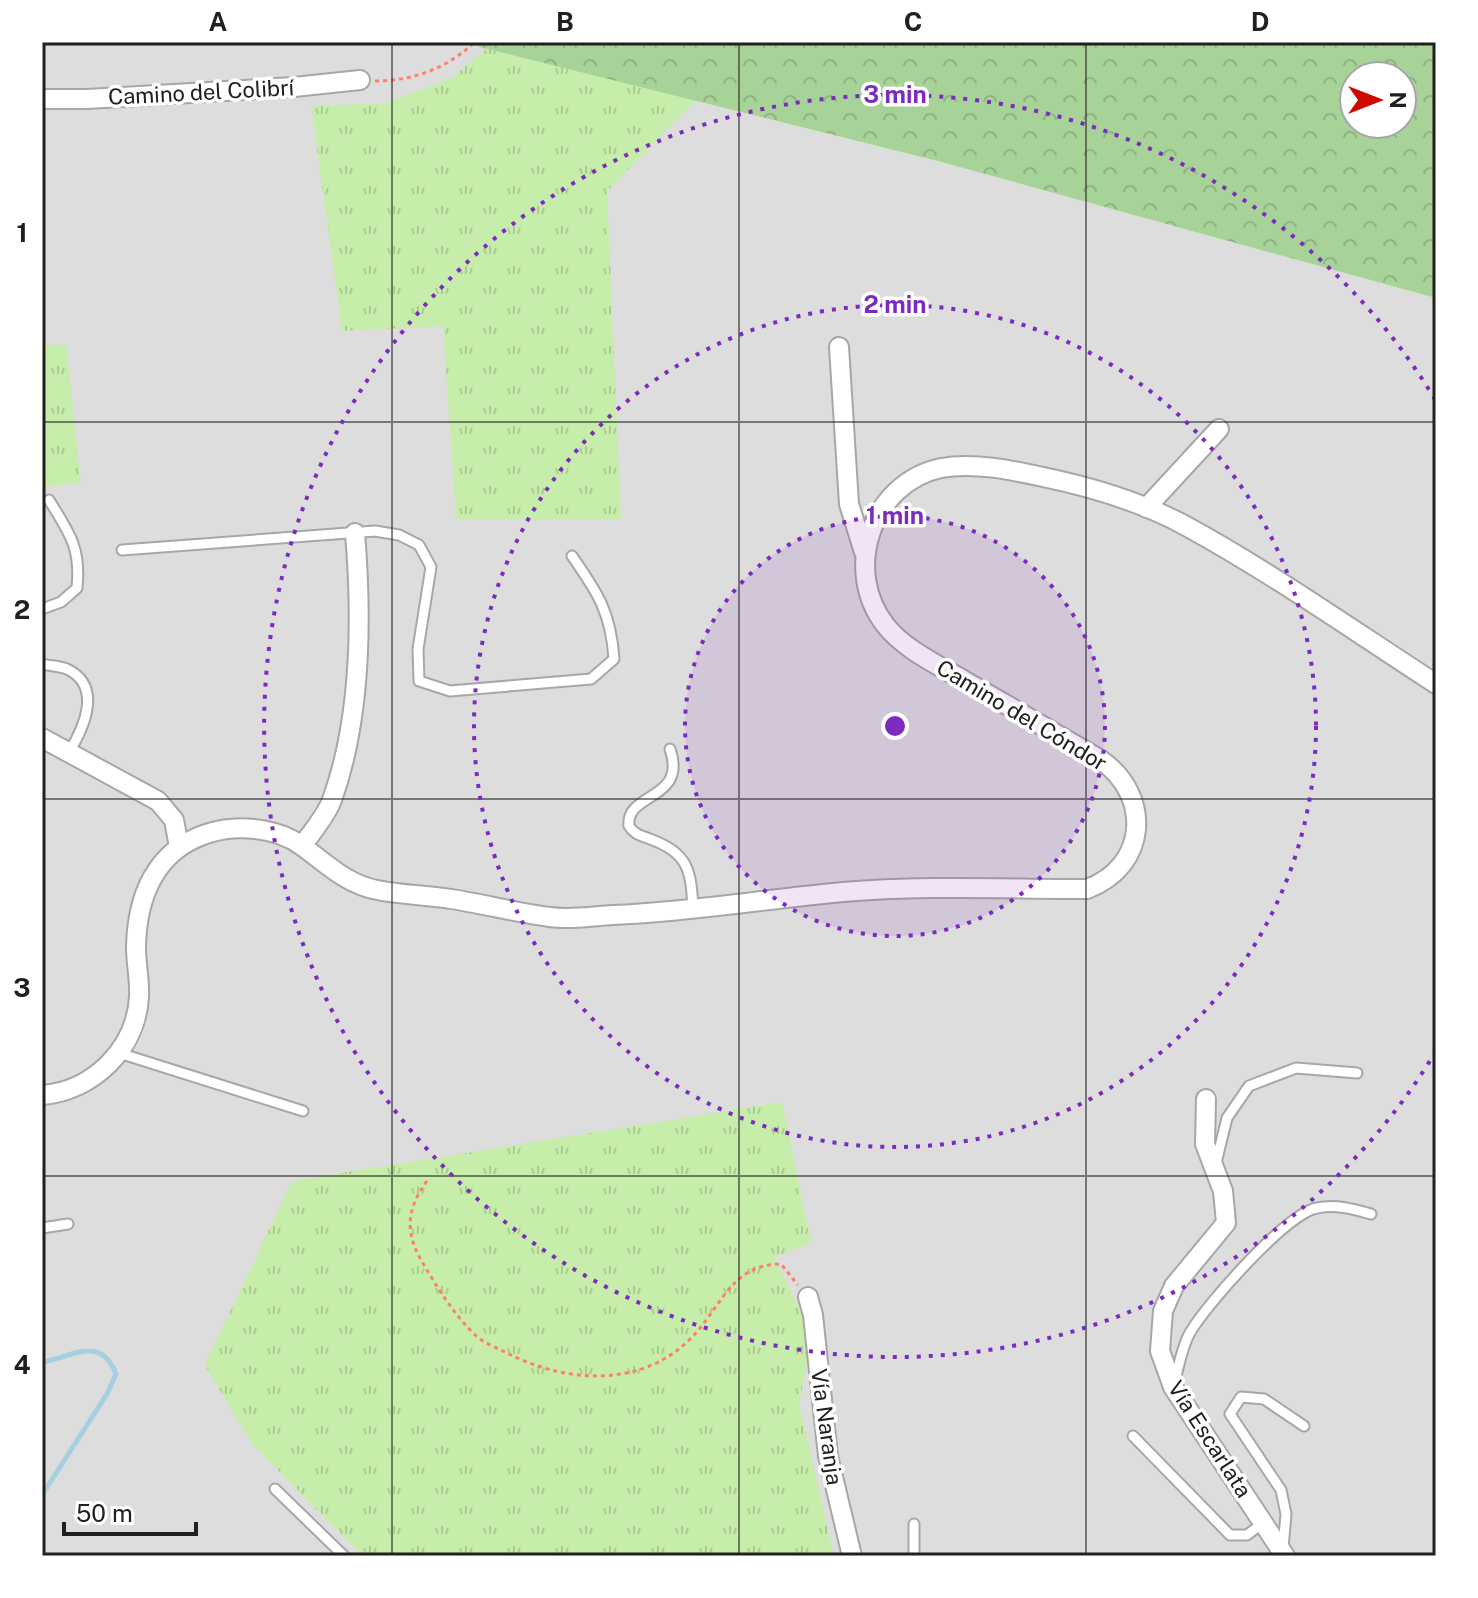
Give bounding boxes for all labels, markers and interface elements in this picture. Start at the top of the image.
text: A [209,6,228,37]
text: B [556,6,574,37]
text: C [904,6,922,37]
text: D [1251,6,1269,37]
north arrow [1338,60,1418,140]
street label: Camino del Colibrí [107,74,295,110]
text: 3 min [863,80,927,108]
text: N [1385,91,1411,109]
text: 1 [16,217,28,248]
text: 2 min [864,290,926,318]
text: 1 min [866,501,924,529]
text: 2 [14,594,30,625]
street label: Camino del Cóndor [932,654,1112,776]
centre of rings [881,712,909,740]
text: 3 [13,972,31,1003]
text: 4 [13,1349,31,1380]
street label: Vía Naranja [806,1367,848,1487]
street label: Vía Escarlata [1163,1376,1257,1502]
scale bar [64,1486,196,1536]
text: 50 m [76,1499,133,1527]

